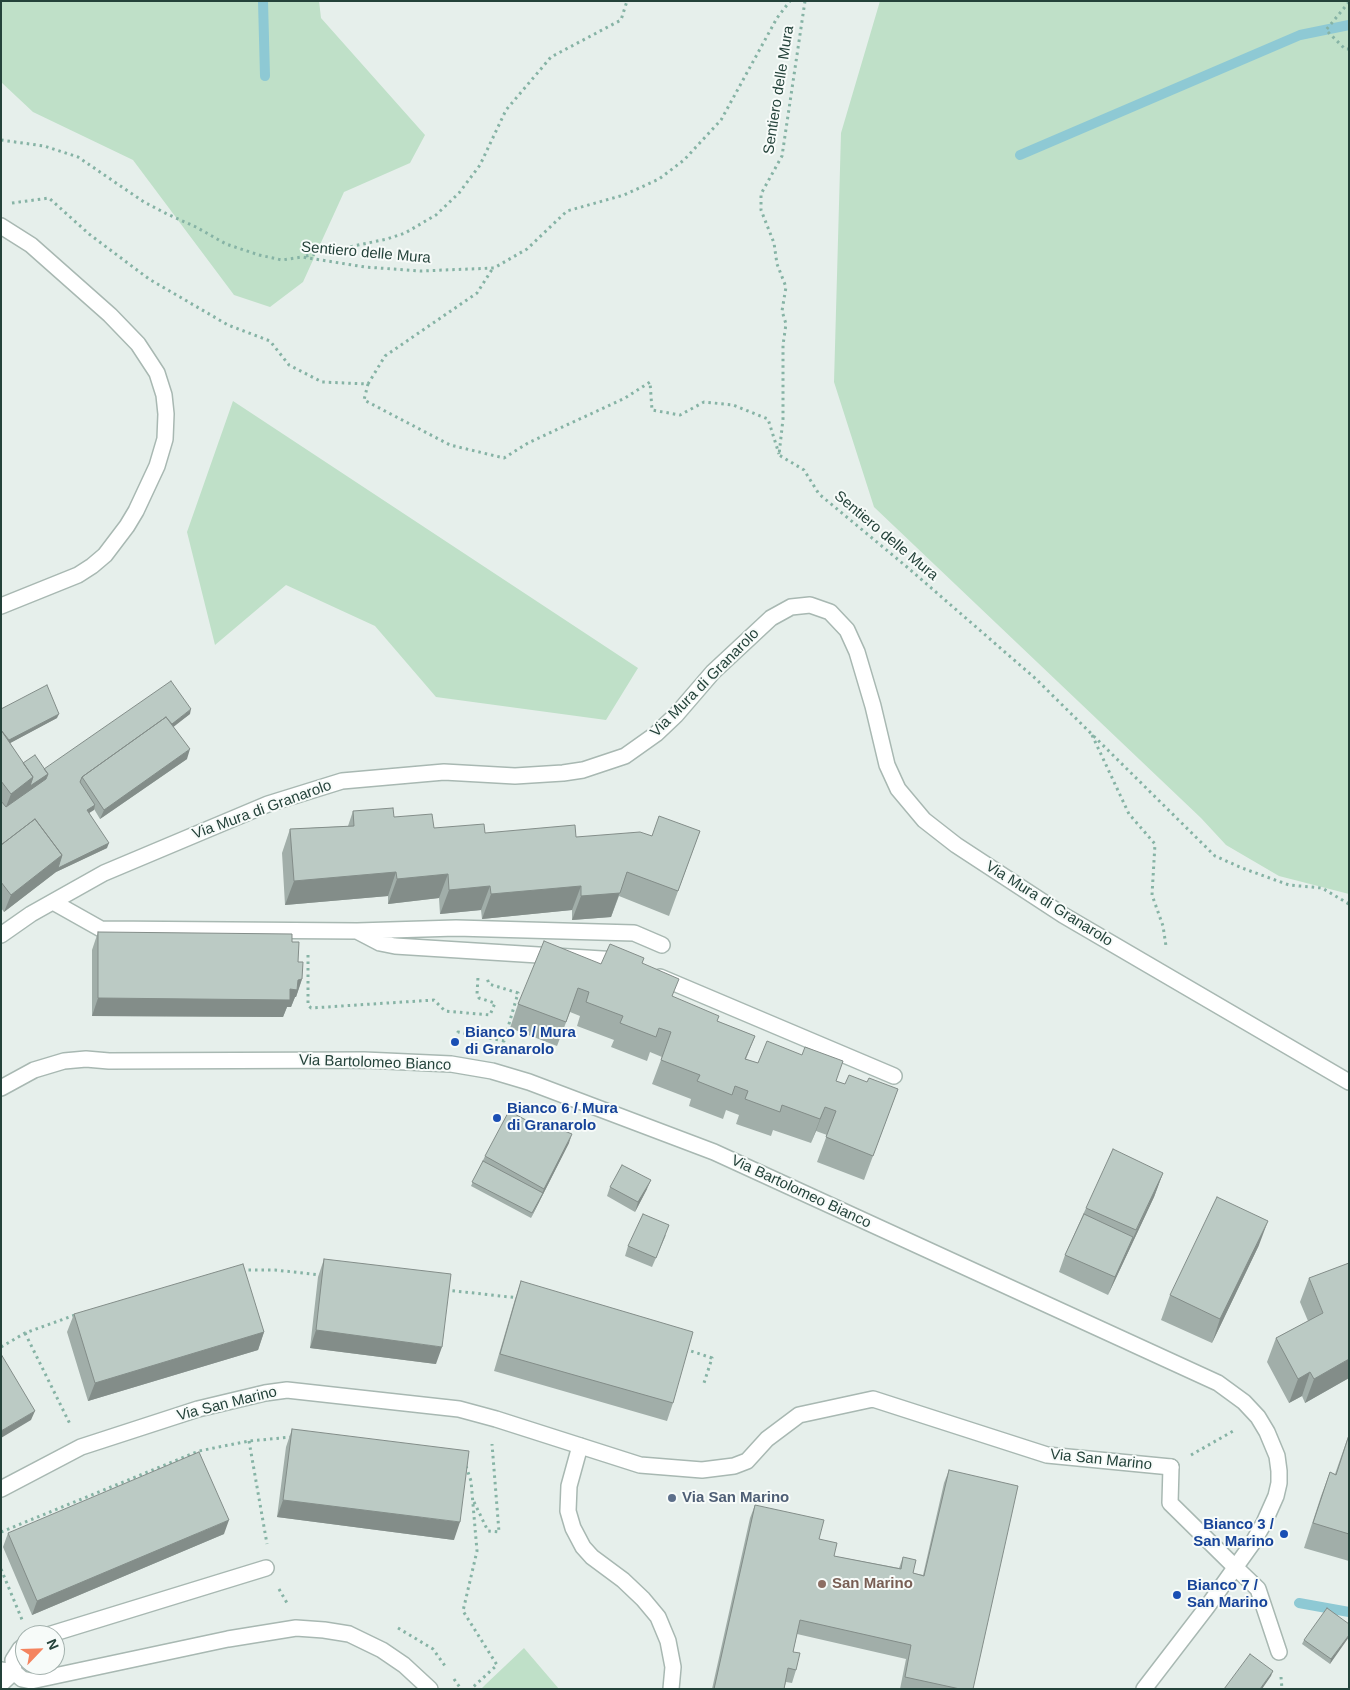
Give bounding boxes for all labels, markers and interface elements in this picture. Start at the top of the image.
street label: Sentiero delle Mura [760,24,798,156]
street label: Sentiero delle Mura [300,238,432,268]
street label: Sentiero delle Mura [830,487,942,585]
street label: Via Mura di Granarolo [647,625,763,741]
street label: Via Mura di Granarolo [190,776,334,844]
street label: Via Mura di Granarolo [982,858,1116,950]
place label: Bianco 5 / Mura di Granarolo [465,1024,576,1059]
marker: Bianco 5 / Mura di Granarolo [449,1036,461,1048]
street label: Via Bartolomeo Bianco [299,1051,451,1075]
place label: Bianco 6 / Mura di Granarolo [507,1100,618,1135]
marker: Bianco 6 / Mura di Granarolo [491,1112,503,1124]
street label: Via Bartolomeo Bianco [728,1152,874,1232]
street label: Via San Marino [175,1383,279,1425]
street label: Via San Marino [1049,1446,1153,1474]
place label: Via San Marino [682,1489,789,1507]
marker: Via San Marino [666,1492,678,1504]
place label: Bianco 3 / San Marino [1193,1516,1274,1551]
marker: Bianco 3 / San Marino [1278,1528,1290,1540]
place label: San Marino [832,1575,913,1593]
place label: Bianco 7 / San Marino [1187,1577,1268,1612]
marker: San Marino [816,1578,828,1590]
marker: Bianco 7 / San Marino [1171,1589,1183,1601]
north arrow [15,1625,65,1675]
text: N [43,1636,62,1652]

